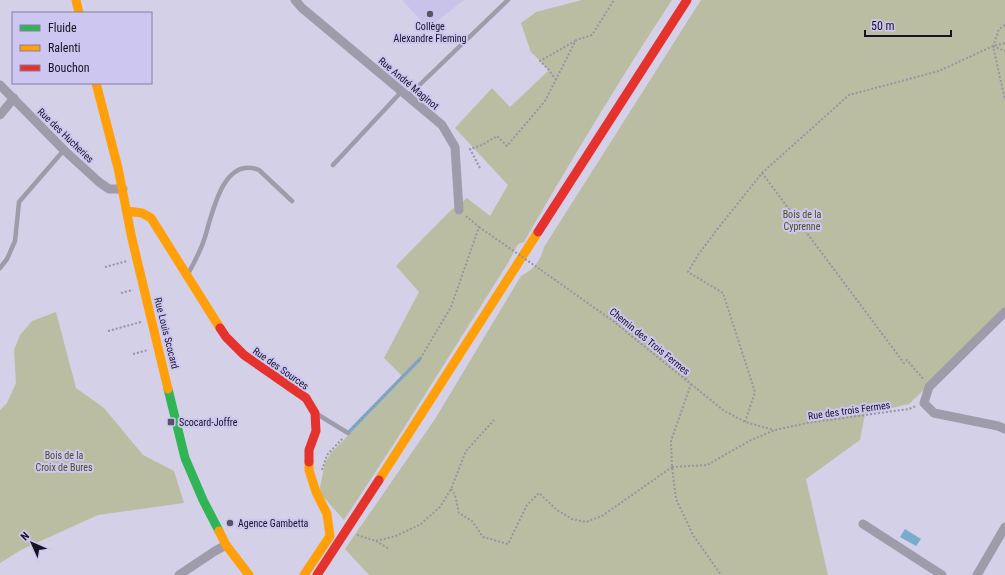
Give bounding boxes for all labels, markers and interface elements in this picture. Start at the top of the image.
marker: Collège Alexandre Fleming [425,9,435,19]
legend [12,12,152,84]
scale bar [865,12,951,38]
text: 50 m [871,19,895,33]
text: Fluide [48,21,77,35]
place label: Collège Alexandre Fleming [393,21,467,44]
text: Ralenti [48,41,81,55]
street label: Rue André Maginot [376,55,441,112]
text: Bouchon [48,61,90,75]
street label: Rue des Hucheries [35,106,96,165]
park label: Bois de la Cyprenne [783,209,822,232]
street label: Rue Louis Scocard [152,296,181,370]
street label: Chemin des Trois Fermes [608,306,692,377]
street label: Rue des Sources [251,345,311,392]
street label: Rue des trois Fermes [807,399,891,422]
marker: Scocard-Joffre [166,417,176,427]
place label: Scocard-Joffre [179,417,238,428]
park label: Bois de la Croix de Bures [35,450,93,473]
marker: Agence Gambetta [225,518,235,528]
place label: Agence Gambetta [238,518,309,529]
north arrow [12,523,52,563]
text: N [18,529,32,543]

